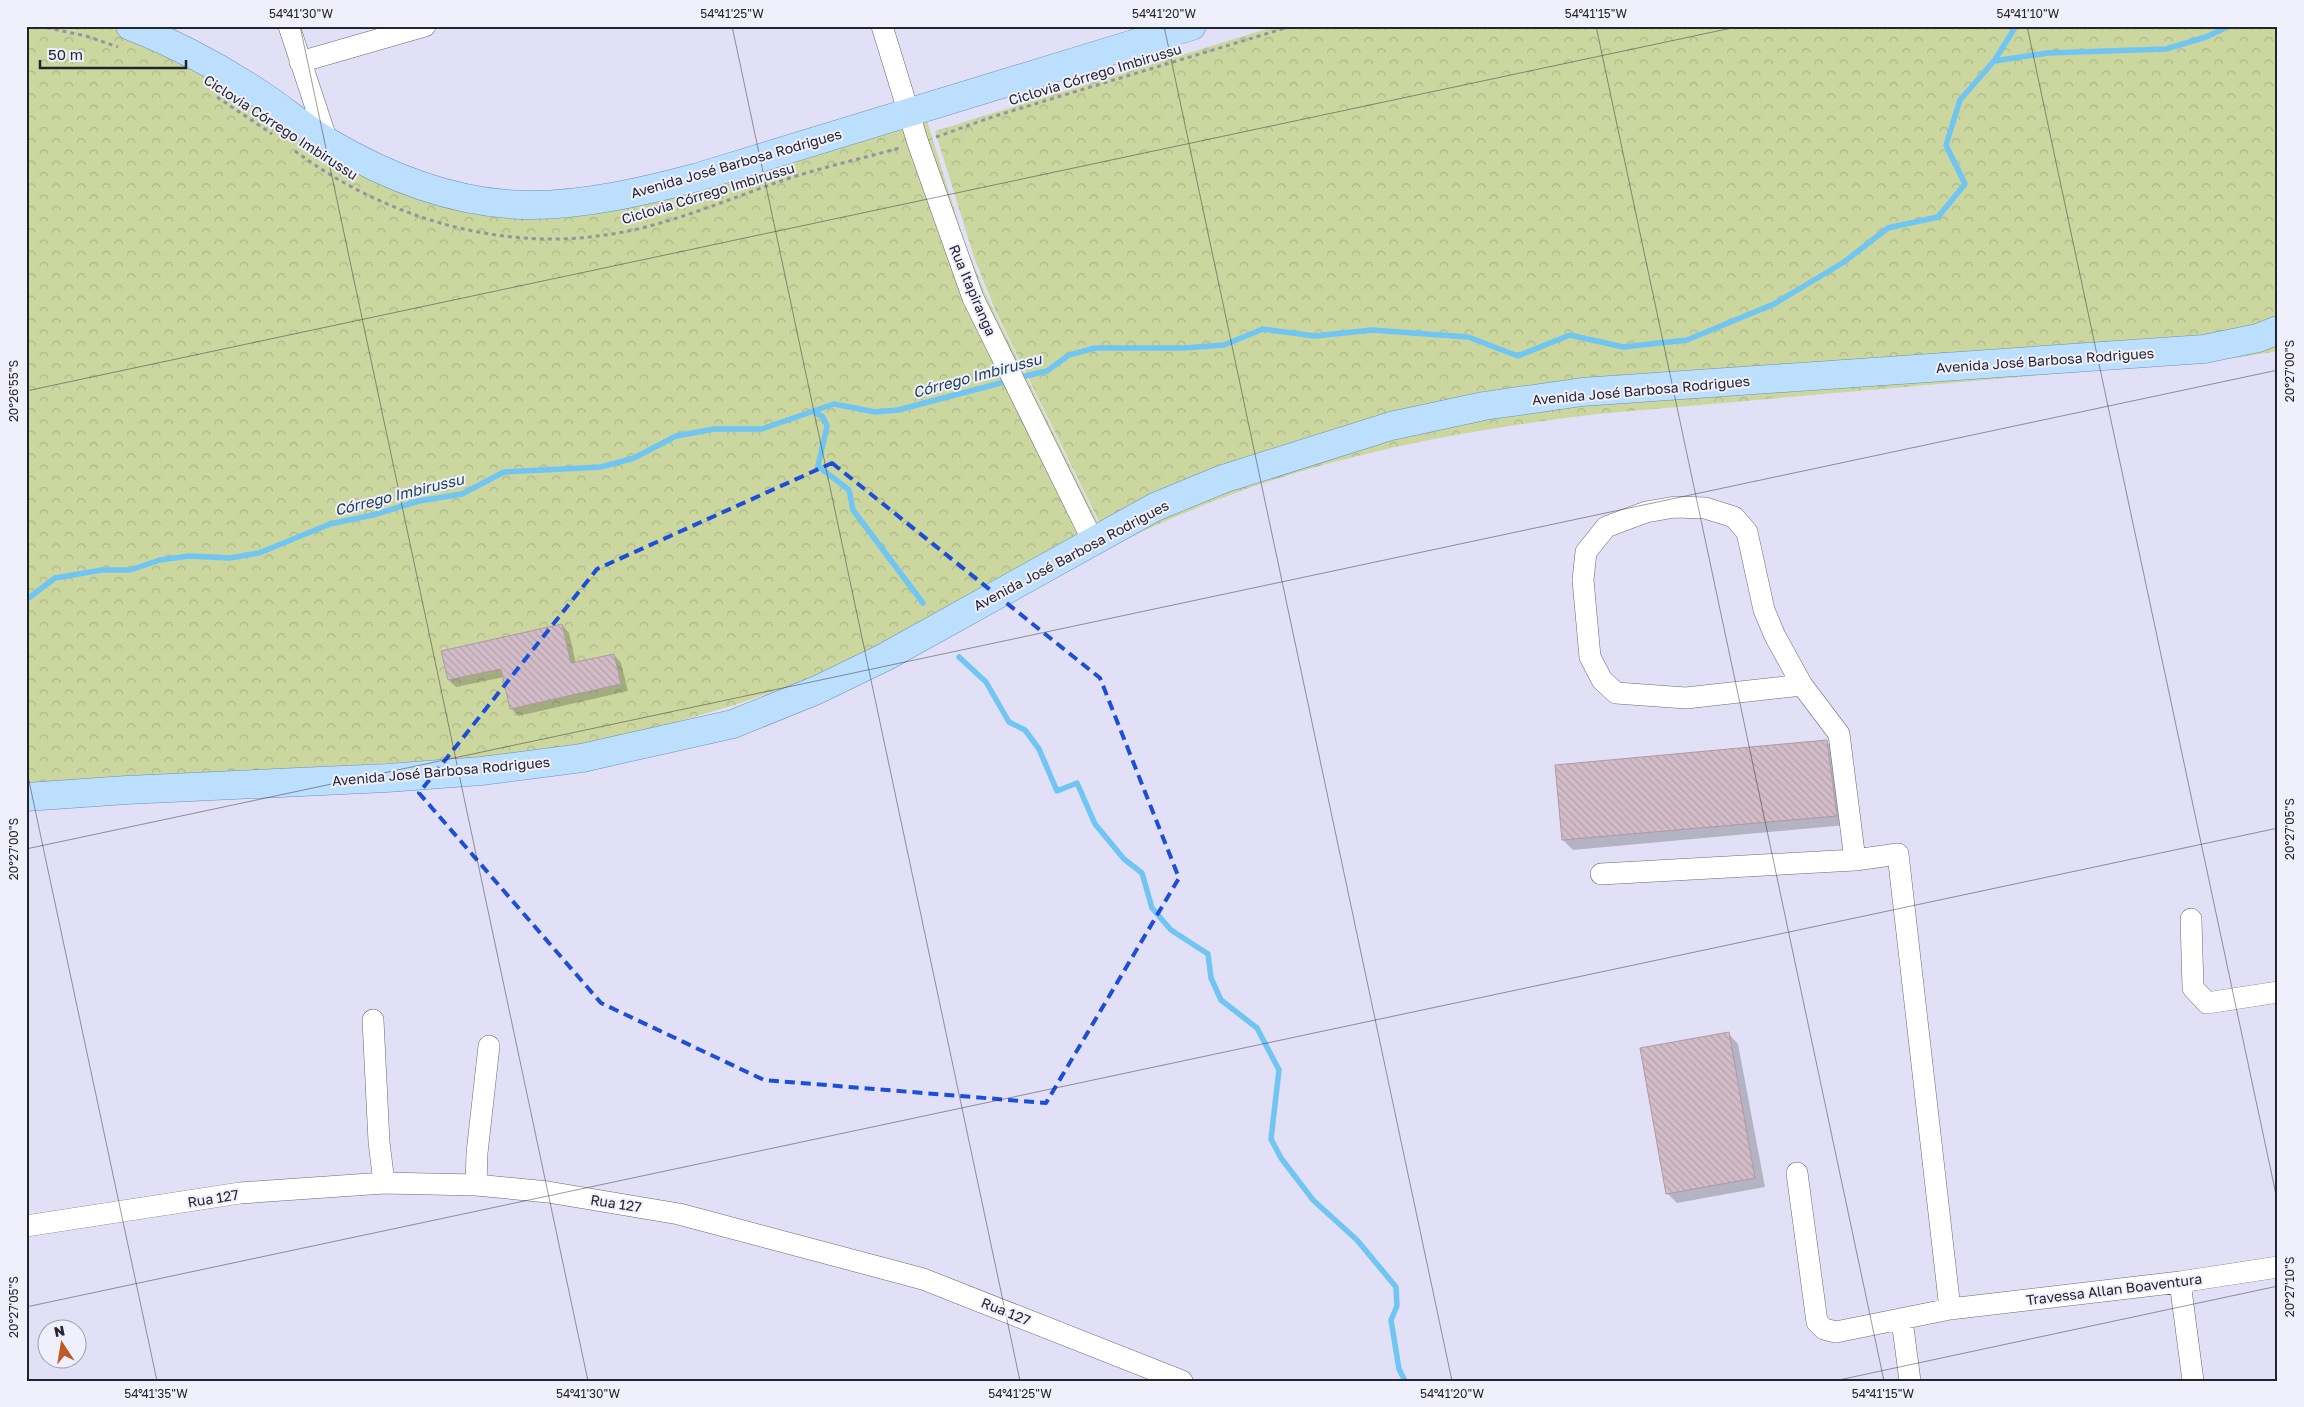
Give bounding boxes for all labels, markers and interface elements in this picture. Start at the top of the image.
text: 54°41'30"W [269,6,333,21]
text: 54°41'25"W [700,6,764,21]
text: 54°41'20"W [1132,6,1196,21]
text: 54°41'15"W [1565,6,1628,21]
text: 54°41'10"W [1997,6,2060,21]
scale bar [40,38,186,70]
street label: Ciclovia Córrego Imbirussu [1006,40,1184,108]
text: 50 m [48,45,83,63]
street label: Ciclovia Córrego Imbirussu [201,71,361,183]
street label: Avenida José Barbosa Rodrigues [629,125,843,201]
street label: Ciclovia Córrego Imbirussu [619,159,797,227]
street label: Rua Itapiranga [946,242,1000,338]
text: 20°27'00"S [2282,340,2297,402]
street label: Avenida José Barbosa Rodrigues [1935,344,2155,376]
water label: Córrego Imbirussu [911,349,1044,402]
text: 20°26'55"S [6,360,21,422]
street label: Avenida José Barbosa Rodrigues [1531,372,1751,408]
water label: Córrego Imbirussu [333,469,467,520]
street label: Avenida José Barbosa Rodrigues [970,496,1172,614]
street label: Avenida José Barbosa Rodrigues [331,753,551,789]
text: 20°27'05"S [2282,798,2297,860]
text: 20°27'00"S [6,818,21,880]
street label: Rua 127 [186,1186,240,1210]
street label: Rua 127 [589,1191,643,1215]
text: 20°27'10"S [2282,1256,2297,1317]
street label: Travessa Allan Boaventura [2025,1270,2203,1308]
text: 20°27'05"S [6,1276,21,1338]
street label: Rua 127 [979,1293,1033,1329]
north arrow [38,1320,88,1370]
text: N [52,1321,66,1340]
text: 54°41'35"W [124,1386,188,1401]
text: 54°41'30"W [556,1386,620,1401]
text: 54°41'25"W [988,1386,1052,1401]
text: 54°41'20"W [1420,1386,1484,1401]
text: 54°41'15"W [1852,1386,1915,1401]

